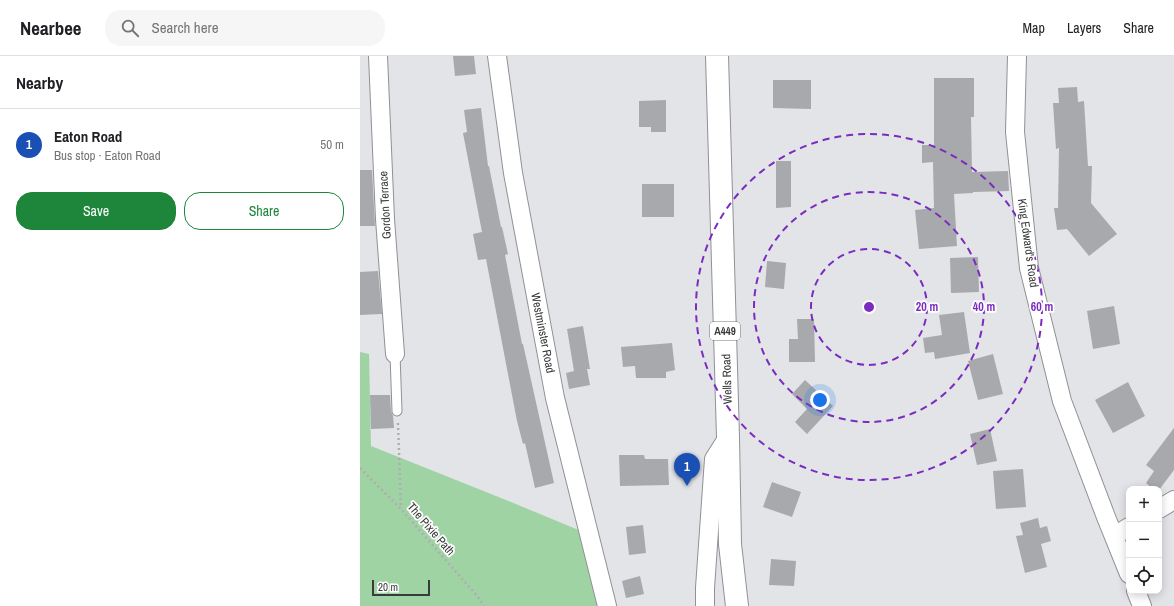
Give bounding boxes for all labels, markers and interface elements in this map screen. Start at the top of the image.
search box [105,10,385,46]
text: Nearbee [20,15,81,41]
icon: search [119,17,141,39]
text: Search here [151,17,219,38]
text: Map [1023,19,1045,37]
text: Layers [1067,19,1101,37]
text: Share [1123,19,1154,37]
text: Nearby [16,71,63,94]
text: Eaton Road [54,126,122,147]
text: 1 [26,136,32,153]
text: 50 m [320,136,344,153]
text: Bus stop · Eaton Road [54,147,161,164]
street label: Gordon Terrace [375,171,395,239]
button: Save [16,192,176,230]
button: Share [184,192,344,230]
street label: King Edward's Road [1014,198,1042,288]
street label: Westminster Road [527,292,559,374]
text: 20 m [916,299,938,315]
text: 40 m [973,299,995,315]
text: 60 m [1031,299,1053,315]
centre of rings [862,300,876,314]
road number: A449 [710,322,740,340]
street label: Wells Road [718,354,736,404]
your location [810,390,830,410]
pin: 1 [674,453,700,486]
map controls [1126,486,1162,594]
button: + [1126,486,1162,522]
street label: The Pixie Path [404,499,458,559]
button: − [1126,522,1162,558]
button: locate [1126,558,1162,594]
scale bar [372,578,430,597]
text: 20 m [378,580,398,594]

